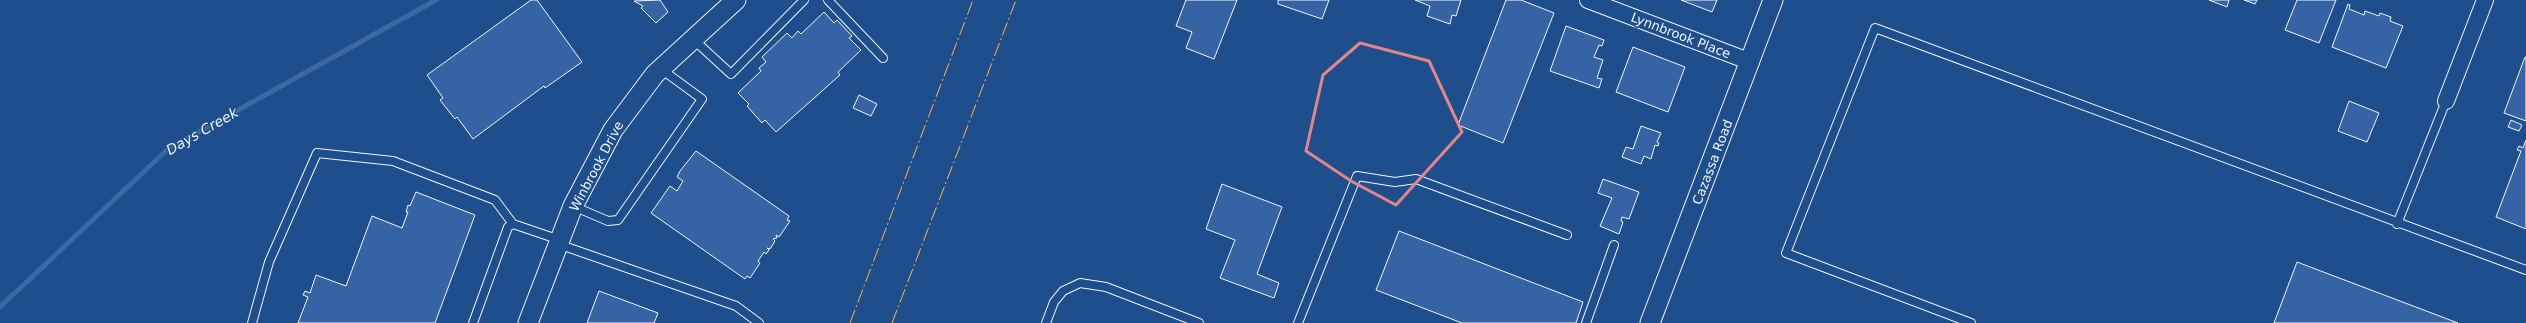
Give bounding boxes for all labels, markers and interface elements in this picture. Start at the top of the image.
street label: Lynnbrook Place [1629,10,1733,61]
water label: Days Creek [163,104,242,158]
street label: Cazassa Road [1689,117,1736,207]
street label: Winbrook Drive [566,119,627,214]

